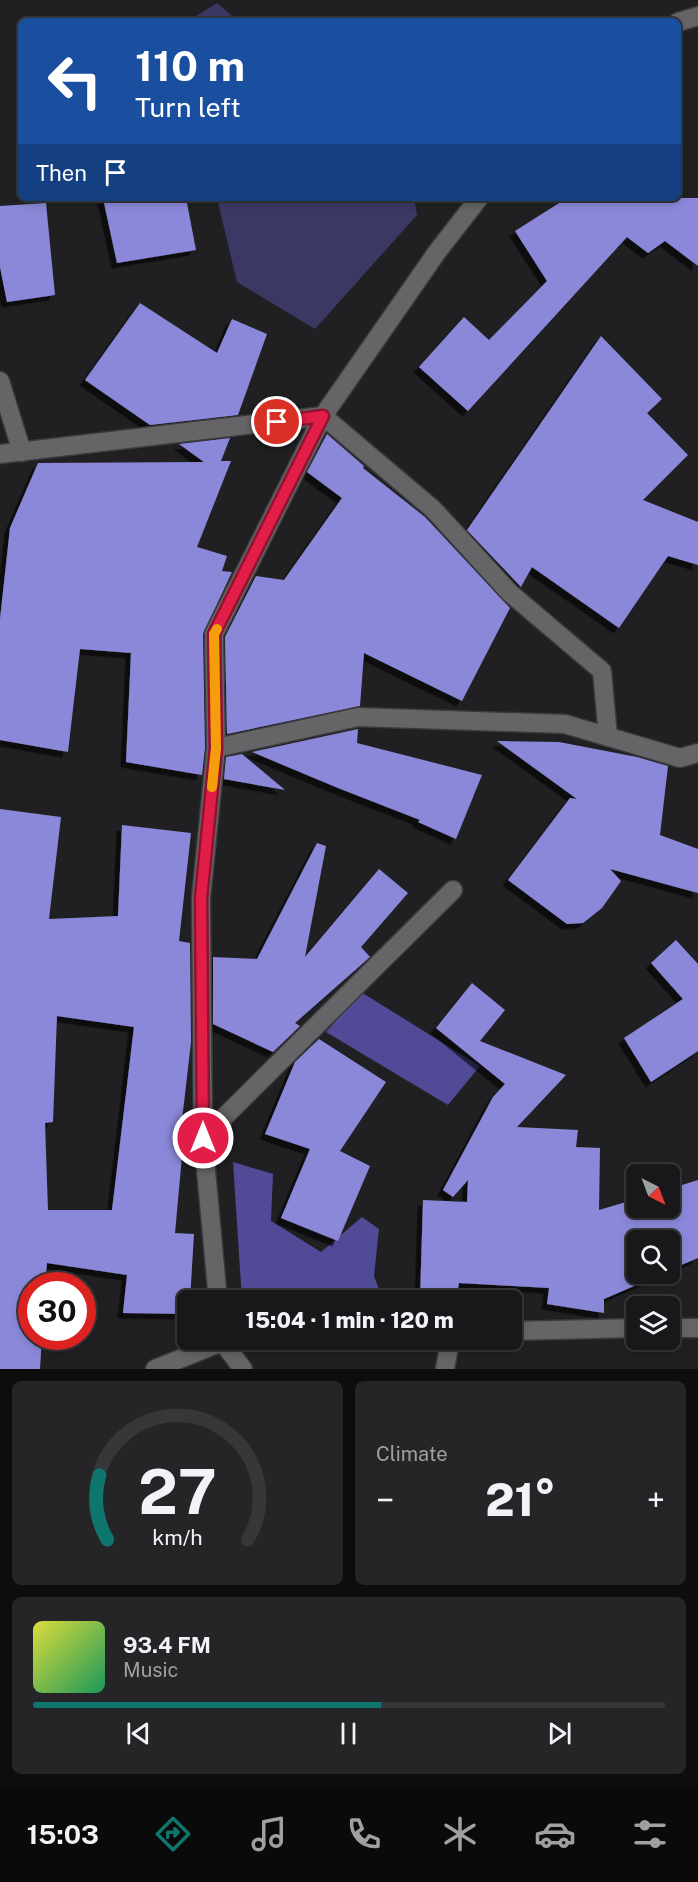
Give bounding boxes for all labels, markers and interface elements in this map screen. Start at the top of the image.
text: 110 m [135,41,245,90]
icon: left [36,42,114,120]
text: Turn left [135,91,241,123]
icon: arrive [99,156,132,189]
text: Then [36,160,87,186]
pin [251,396,302,447]
icon: arrive [260,405,293,438]
position arrow [171,1106,235,1170]
north arrow [626,1164,680,1218]
map controls [626,1164,680,1350]
button: search [626,1230,680,1284]
speed limit sign: 30 [18,1272,96,1350]
button: layers [626,1296,680,1350]
text: 15:04 · 1 min · 120 m [245,1307,454,1333]
text: Climate [376,1442,448,1466]
text: 27 [138,1455,217,1528]
text: 21° [485,1473,556,1526]
text: − [376,1481,394,1519]
text: + [647,1481,665,1519]
text: km/h [152,1525,203,1550]
text: 93.4 FM [123,1632,211,1658]
text: Music [123,1658,178,1682]
icon: previous [122,1717,155,1750]
icon: pause [332,1717,365,1750]
icon: next [543,1717,576,1750]
icon: directions [152,1813,194,1855]
icon: music [248,1813,290,1855]
icon: phone [343,1813,385,1855]
icon: climate [439,1813,481,1855]
icon: car [534,1813,576,1855]
icon: filters [629,1813,671,1855]
text: 15:03 [27,1818,99,1850]

